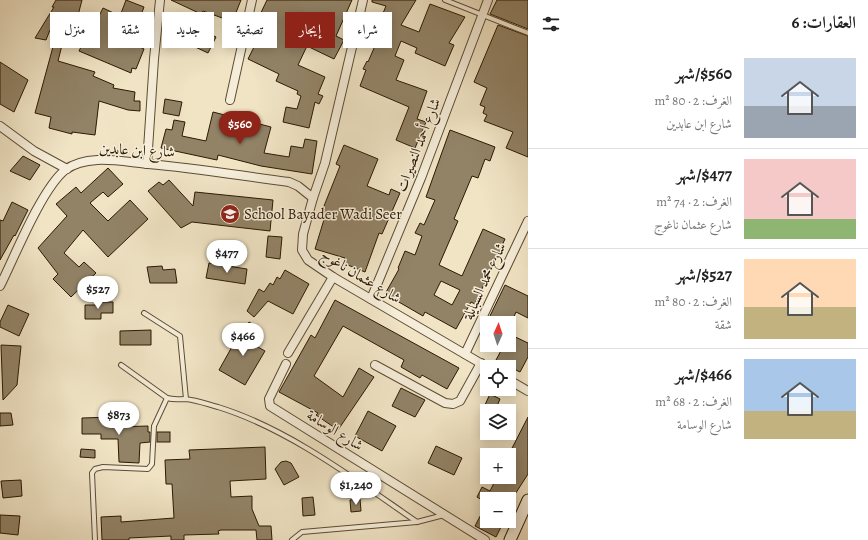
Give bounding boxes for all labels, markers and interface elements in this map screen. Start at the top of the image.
text: العقارات: 6 [792,11,856,34]
chip: منزل [50,12,100,48]
chip: شقة [108,12,154,48]
chip: جديد [162,12,214,48]
chip: تصفية [222,12,277,48]
chip: إيجار [285,12,335,48]
chip: شراء [343,12,392,48]
icon: filters [540,13,562,35]
text: $560/شهر [675,62,732,85]
icon: home [776,74,824,122]
text: الغرف: 2 · 80 m² [654,92,732,109]
street label: شارع أحمد النصيرات [390,95,448,196]
pin: $560 [216,111,264,145]
text: $560 [228,115,252,132]
text: شارع ابن عابدين [666,115,732,132]
street label: شارع ابن عابدين [98,138,176,165]
text: $477/شهر [676,163,732,186]
icon: home [776,175,824,223]
text: الغرف: 2 · 74 m² [656,193,732,210]
school or university icon: School Bayader Wadi Seer [219,203,241,225]
place label: School Bayader Wadi Seer [244,204,402,224]
text: شارع عثمان ناغوج [654,216,732,233]
street label: شارع محمد السبايلة [457,239,513,325]
pin: $477 [203,240,251,274]
text: $477 [215,244,239,261]
street label: شارع عثمان ناغوج [316,244,405,310]
text: $527/شهر [676,263,732,286]
icon: home [776,275,824,323]
pin: $527 [74,276,122,310]
text: $527 [86,280,110,297]
text: الغرف: 2 · 80 m² [654,293,732,310]
north arrow [480,316,516,352]
map controls [480,316,516,528]
text: شقة [715,316,732,333]
pin: $466 [219,323,267,357]
text: $466 [231,327,255,344]
button: locate [480,360,516,396]
text: $466/شهر [675,363,732,386]
icon: home [776,375,824,423]
text: الغرف: 2 · 68 m² [655,393,732,410]
pin: $873 [95,402,143,436]
button: layers [480,404,516,440]
street label: شارع الوسامة [301,405,367,458]
text: $873 [107,406,131,423]
text: شارع الوسامة [677,416,732,433]
button: + [480,448,516,484]
pin: $1,240 [323,472,389,506]
text: $1,240 [339,476,373,493]
button: − [480,492,516,528]

